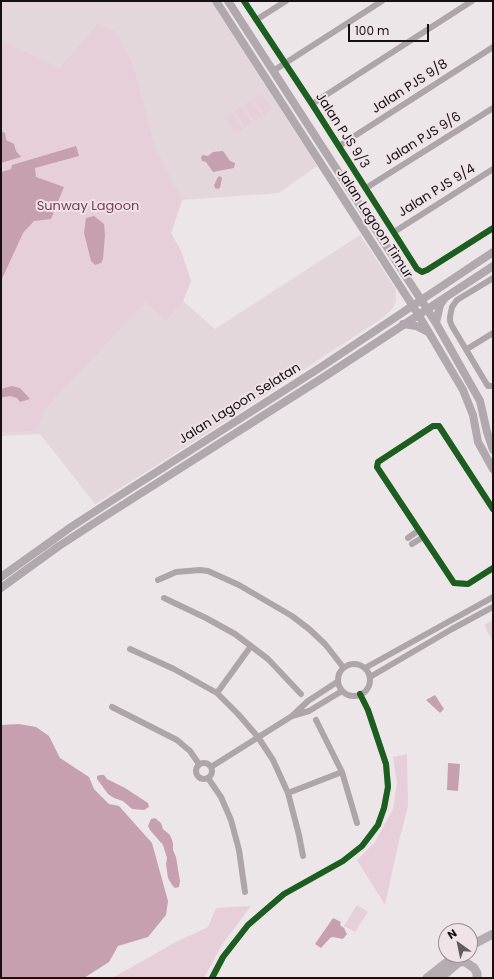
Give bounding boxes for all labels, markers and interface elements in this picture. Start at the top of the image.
scale bar [350,16,431,42]
text: 100 m [355,22,389,39]
street label: Jalan PJS 9/8 [369,57,451,117]
street label: Jalan PJS 9/3 [312,90,372,172]
street label: Jalan PJS 9/6 [382,109,464,169]
street label: Jalan PJS 9/4 [396,161,478,221]
street label: Jalan Lagoon Timur [333,166,415,282]
park label: Sunway Lagoon [37,199,139,215]
street label: Jalan Lagoon Selatan [176,360,304,448]
north arrow [438,923,478,963]
text: N [444,925,460,943]

